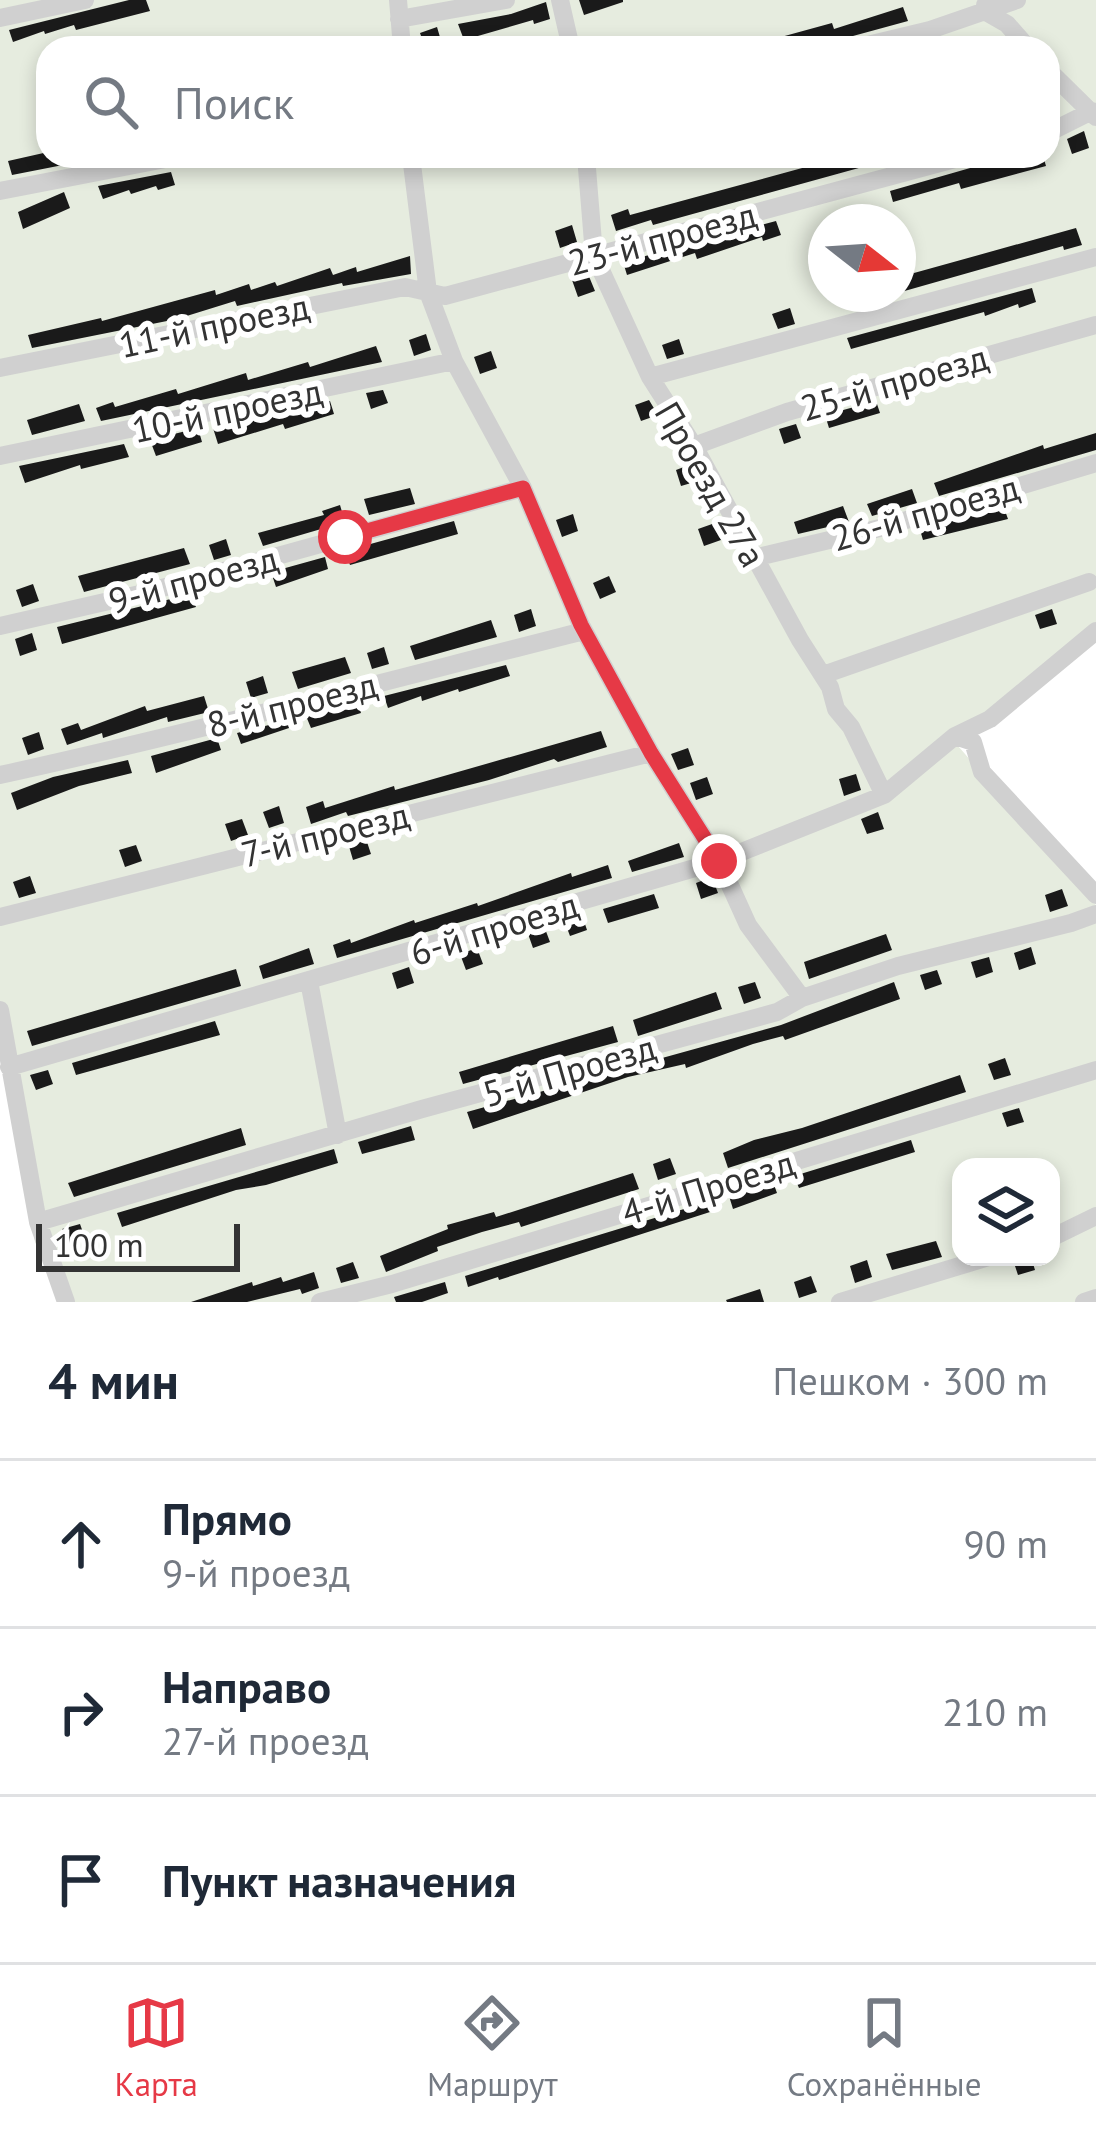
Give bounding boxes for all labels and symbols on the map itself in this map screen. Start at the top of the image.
street label: 23-й проезд [563,190,761,286]
north arrow [808,204,916,312]
street label: 11-й проезд [115,282,313,368]
street label: 25-й проезд [795,333,993,431]
street label: 10-й проезд [128,367,326,453]
street label: Проезд 27а [645,393,777,575]
street label: 26-й проезд [826,463,1024,561]
route start [318,510,372,564]
street label: 9-й проезд [103,534,283,624]
street label: 8-й проезд [202,660,382,748]
street label: 7-й проезд [236,790,414,878]
route end [692,834,746,888]
street label: 6-й проезд [404,880,584,976]
street label: 5-й Проезд [477,1023,661,1117]
street label: 4-й Проезд [616,1139,800,1235]
scale bar [36,1218,240,1271]

